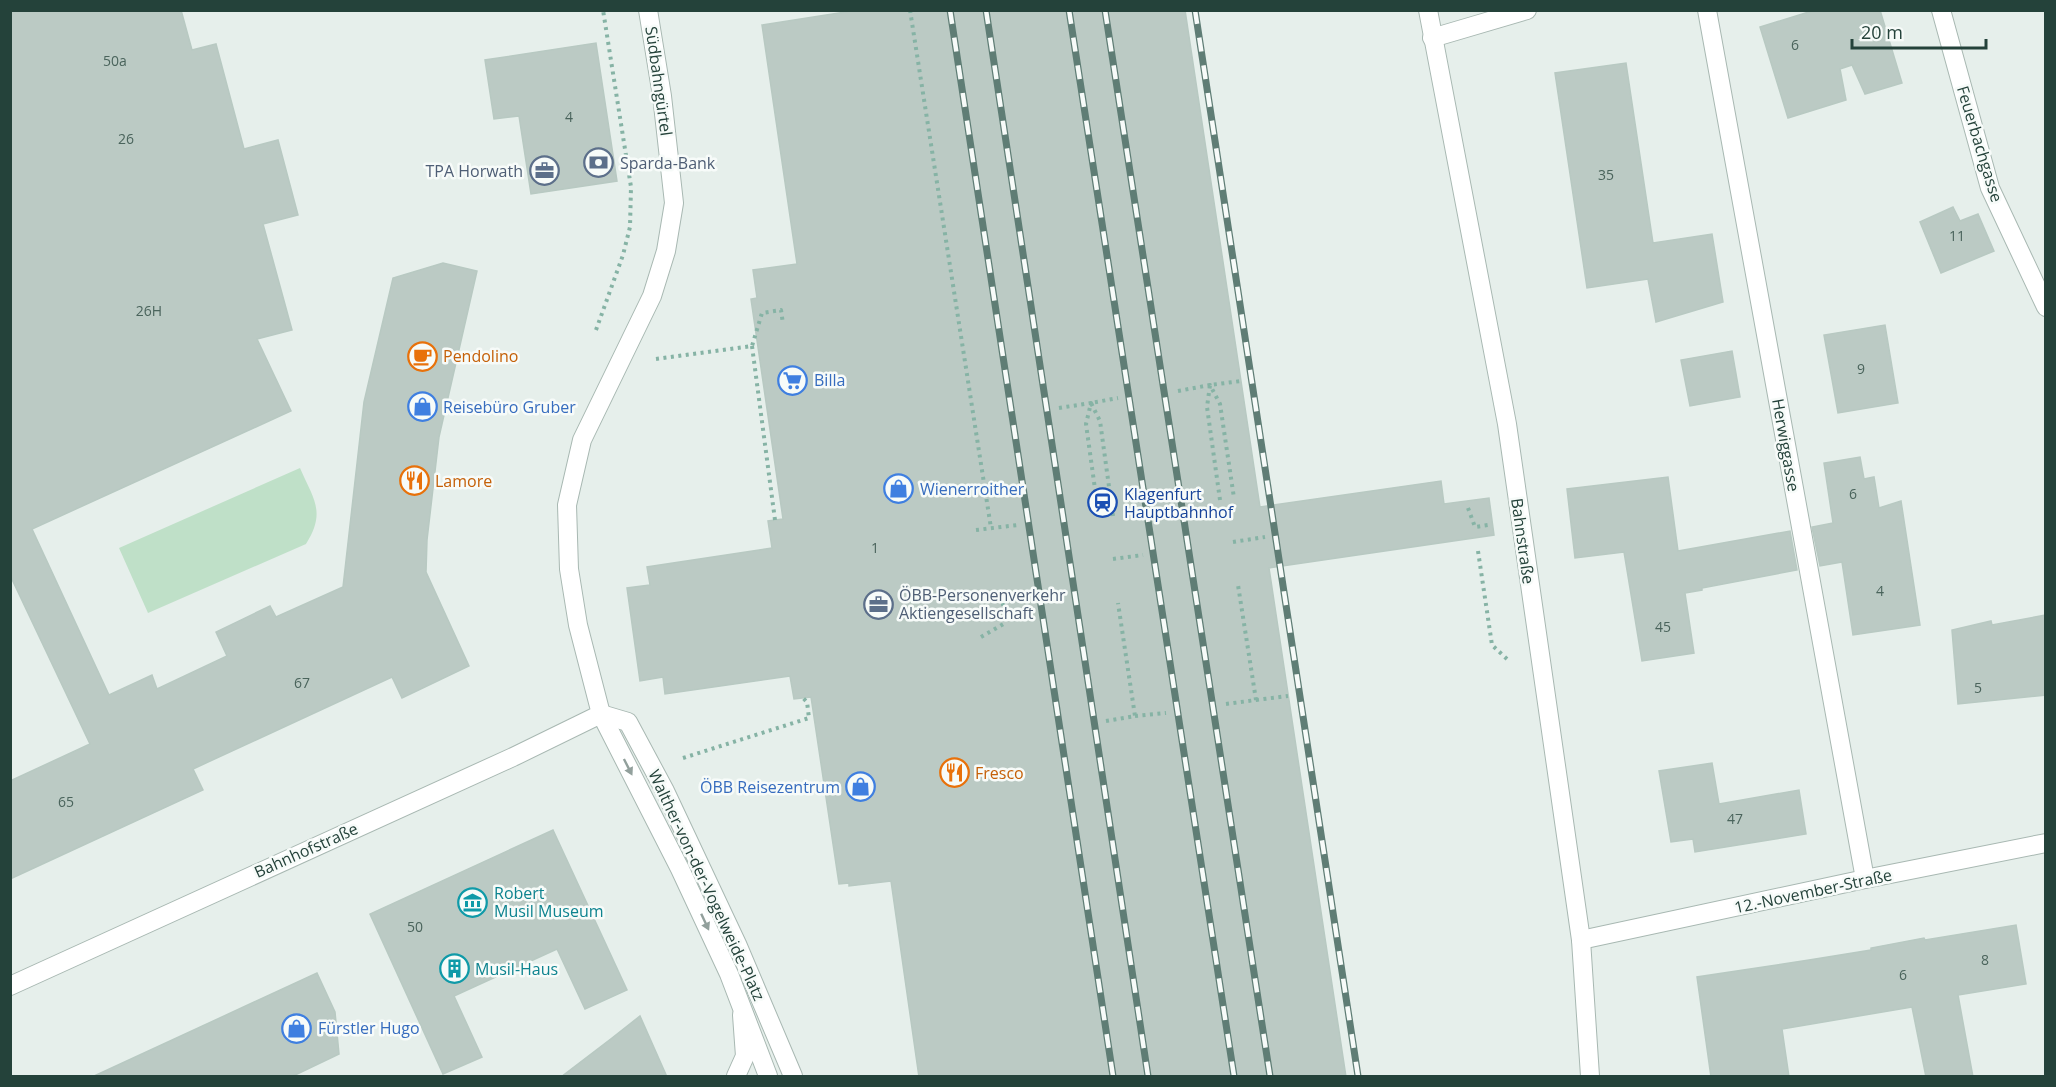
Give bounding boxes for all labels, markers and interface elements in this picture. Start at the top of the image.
scale bar [1852,12,1986,50]
text: 20 m [1861,20,1903,44]
street label: Südbahngürtel [640,25,678,137]
house number: 6 [1791,35,1799,54]
house number: 50a [103,51,127,70]
street label: Feuerbachgasse [1952,83,2008,205]
house number: 4 [565,107,573,126]
house number: 26 [118,129,134,148]
bank icon: Sparda-Bank [583,147,615,179]
place label: Sparda-Bank [620,152,716,174]
office icon: TPA Horwath [528,155,560,187]
place label: TPA Horwath [426,160,523,182]
house number: 35 [1598,165,1614,184]
house number: 11 [1949,226,1965,245]
house number: 26H [136,301,162,320]
cafe icon: Pendolino [406,340,438,372]
place label: Pendolino [443,345,518,367]
house number: 9 [1857,359,1865,378]
supermarket icon: Billa [777,364,809,396]
place label: Billa [814,369,845,391]
shop icon: Reisebüro Gruber [406,391,438,423]
place label: Reisebüro Gruber [443,396,576,418]
street label: Herwiggasse [1767,397,1805,493]
restaurant icon: Lamore [398,465,430,497]
place label: Lamore [435,470,492,492]
shop icon: Wienerroither [883,473,915,505]
place label: Wienerroither [920,478,1025,500]
place label: Klagenfurt Hauptbahnhof [1124,483,1235,523]
house number: 6 [1849,484,1857,503]
station icon: Klagenfurt Hauptbahnhof [1087,487,1119,519]
street label: Bahnstraße [1506,497,1540,585]
house number: 1 [871,538,879,557]
house number: 4 [1876,581,1884,600]
place label: ÖBB-Personenverkehr Aktiengesellschaft [899,584,1066,624]
office icon: ÖBB-Personenverkehr Aktiengesellschaft [862,588,894,620]
house number: 45 [1655,617,1671,636]
house number: 67 [294,673,310,692]
house number: 5 [1974,678,1982,697]
restaurant icon: Fresco [938,757,970,789]
one-way arrow [623,758,632,775]
place label: Fresco [975,762,1024,784]
street label: Walther-von-der-Vogelweide-Platz [644,766,770,1004]
shop icon: ÖBB Reisezentrum [845,771,877,803]
place label: ÖBB Reisezentrum [700,776,840,798]
house number: 65 [58,792,74,811]
house number: 47 [1727,809,1743,828]
street label: Bahnhofstraße [251,817,361,883]
street label: 12.-November-Straße [1732,864,1894,918]
place label: Robert Musil Museum [494,882,604,922]
museum icon: Robert Musil Museum [457,886,489,918]
one-way arrow [700,913,710,931]
house number: 50 [407,917,423,936]
house number: 8 [1981,950,1989,969]
building icon: Musil-Haus [438,953,470,985]
place label: Musil-Haus [475,958,558,980]
house number: 6 [1899,965,1907,984]
shop icon: Fürstler Hugo [281,1012,313,1044]
place label: Fürstler Hugo [318,1017,420,1039]

